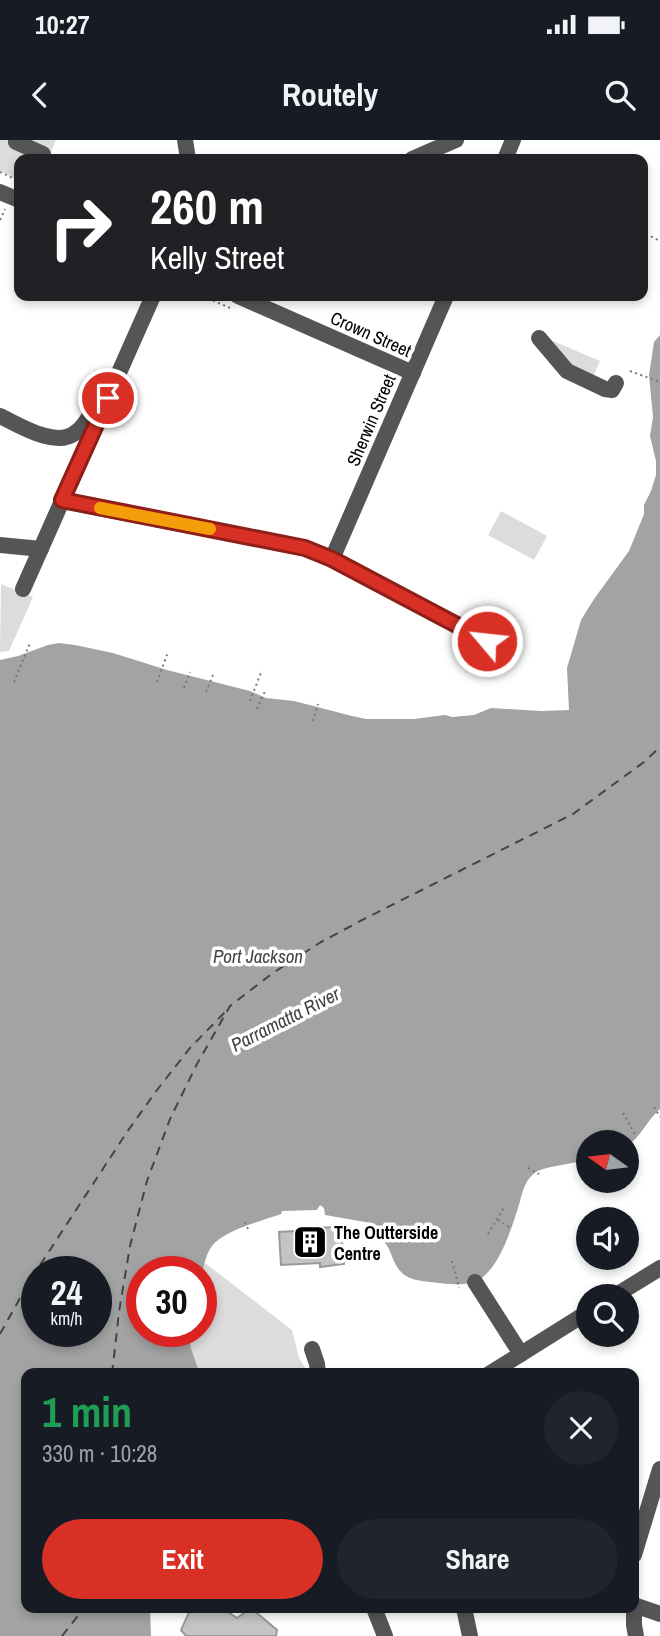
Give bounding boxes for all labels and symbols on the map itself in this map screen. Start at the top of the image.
street label: Crown Street [327,305,415,363]
pin [78,368,138,428]
street label: Sherwin Street [340,370,402,470]
position arrow [450,604,524,678]
water label: Port Jackson [213,943,303,969]
water label: Parramatta River [226,980,344,1058]
north arrow [576,1130,639,1194]
place label: The Outterside Centre [334,1220,438,1266]
building icon: The Outterside Centre [291,1223,329,1261]
speed limit sign: 30 [126,1256,217,1347]

